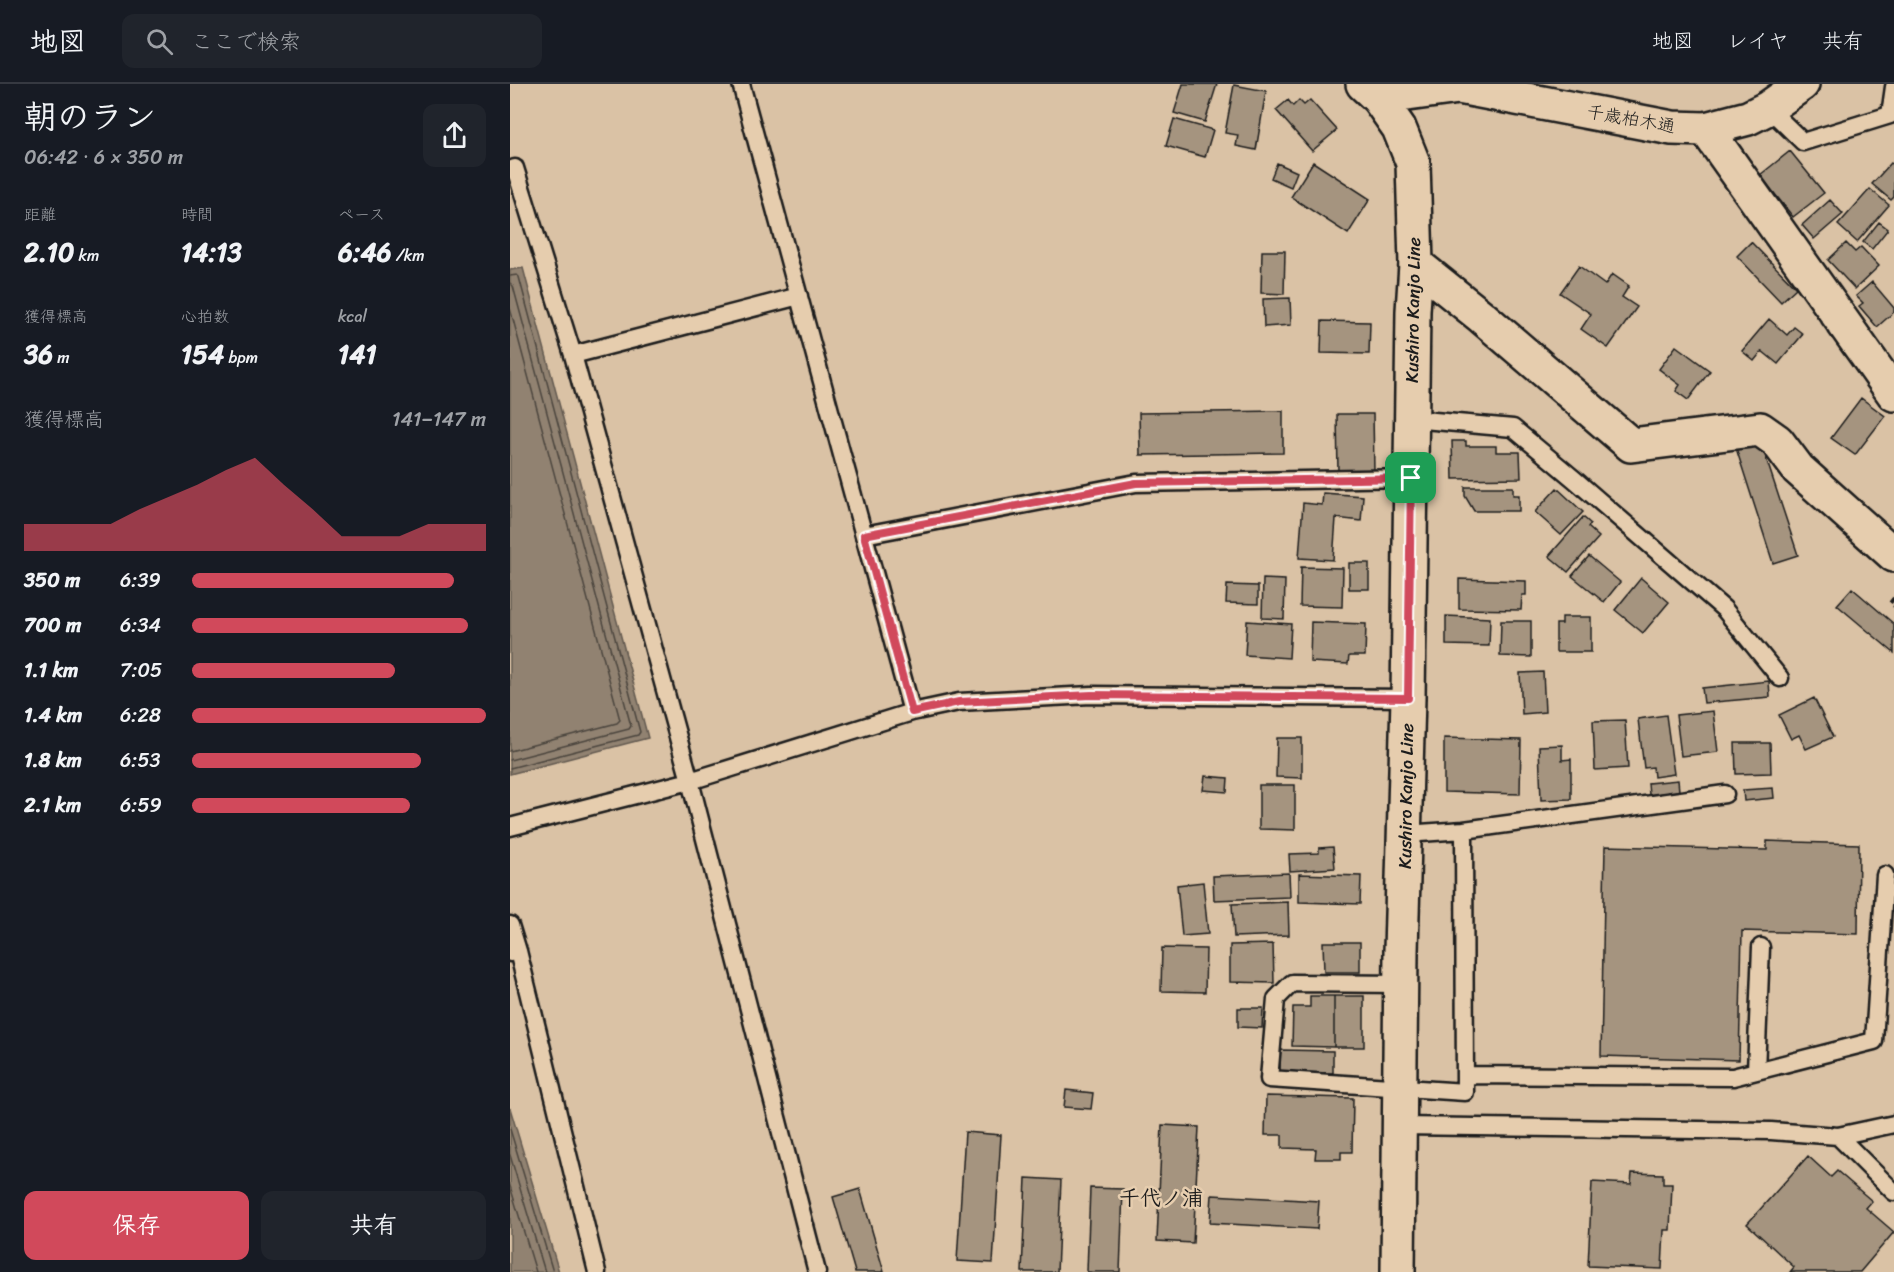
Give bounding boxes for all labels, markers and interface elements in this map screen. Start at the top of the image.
search box [122,14,542,68]
text: 地図 [30,17,86,66]
text: ここで検索 [191,22,301,61]
text: 地図 [1652,22,1694,60]
text: レイヤ [1727,22,1789,60]
text: 共有 [1822,22,1864,60]
icon: search [143,25,176,58]
text: 朝のラン [24,88,156,146]
street label: 千歳柏木通 [1584,95,1678,143]
button: share [423,104,486,167]
text: 06:42 · 6 × 350 m [24,140,183,175]
text: 距離 [24,200,56,229]
text: 時間 [181,200,213,229]
text: ペース [338,200,385,229]
text: 2.10 [24,229,74,275]
text: 14:13 [181,229,242,275]
text: 6:46 [338,229,392,275]
street label: Kushiro Kanjo Line [1396,237,1430,383]
text: km [74,241,99,270]
text: /km [392,241,425,270]
text: 獲得標高 [24,302,88,331]
text: 心拍数 [181,302,229,331]
text: kcal [338,302,367,331]
text: 36 [24,331,53,377]
text: 154 [181,331,224,377]
text: 141 [338,331,377,377]
text: m [53,343,70,372]
text: bpm [224,343,258,372]
text: 獲得標高 [24,402,104,437]
text: 141–147 m [392,402,486,437]
pin [1385,452,1436,503]
icon: arrive [1394,461,1427,494]
text: 350 m [24,563,80,598]
text: 6:39 [120,563,161,598]
text: 700 m [24,608,81,643]
text: 6:34 [120,608,161,643]
text: 1.1 km [24,653,78,688]
text: 7:05 [120,653,162,688]
text: 1.4 km [24,698,82,733]
text: 6:28 [120,698,161,733]
street label: Kushiro Kanjo Line [1389,723,1423,869]
text: 1.8 km [24,743,82,778]
text: 6:53 [120,743,161,778]
text: 2.1 km [24,788,81,823]
text: 6:59 [120,788,162,823]
district label: 千代ノ浦 [1119,1179,1203,1217]
button: 保存 [24,1191,249,1260]
button: 共有 [261,1191,486,1260]

